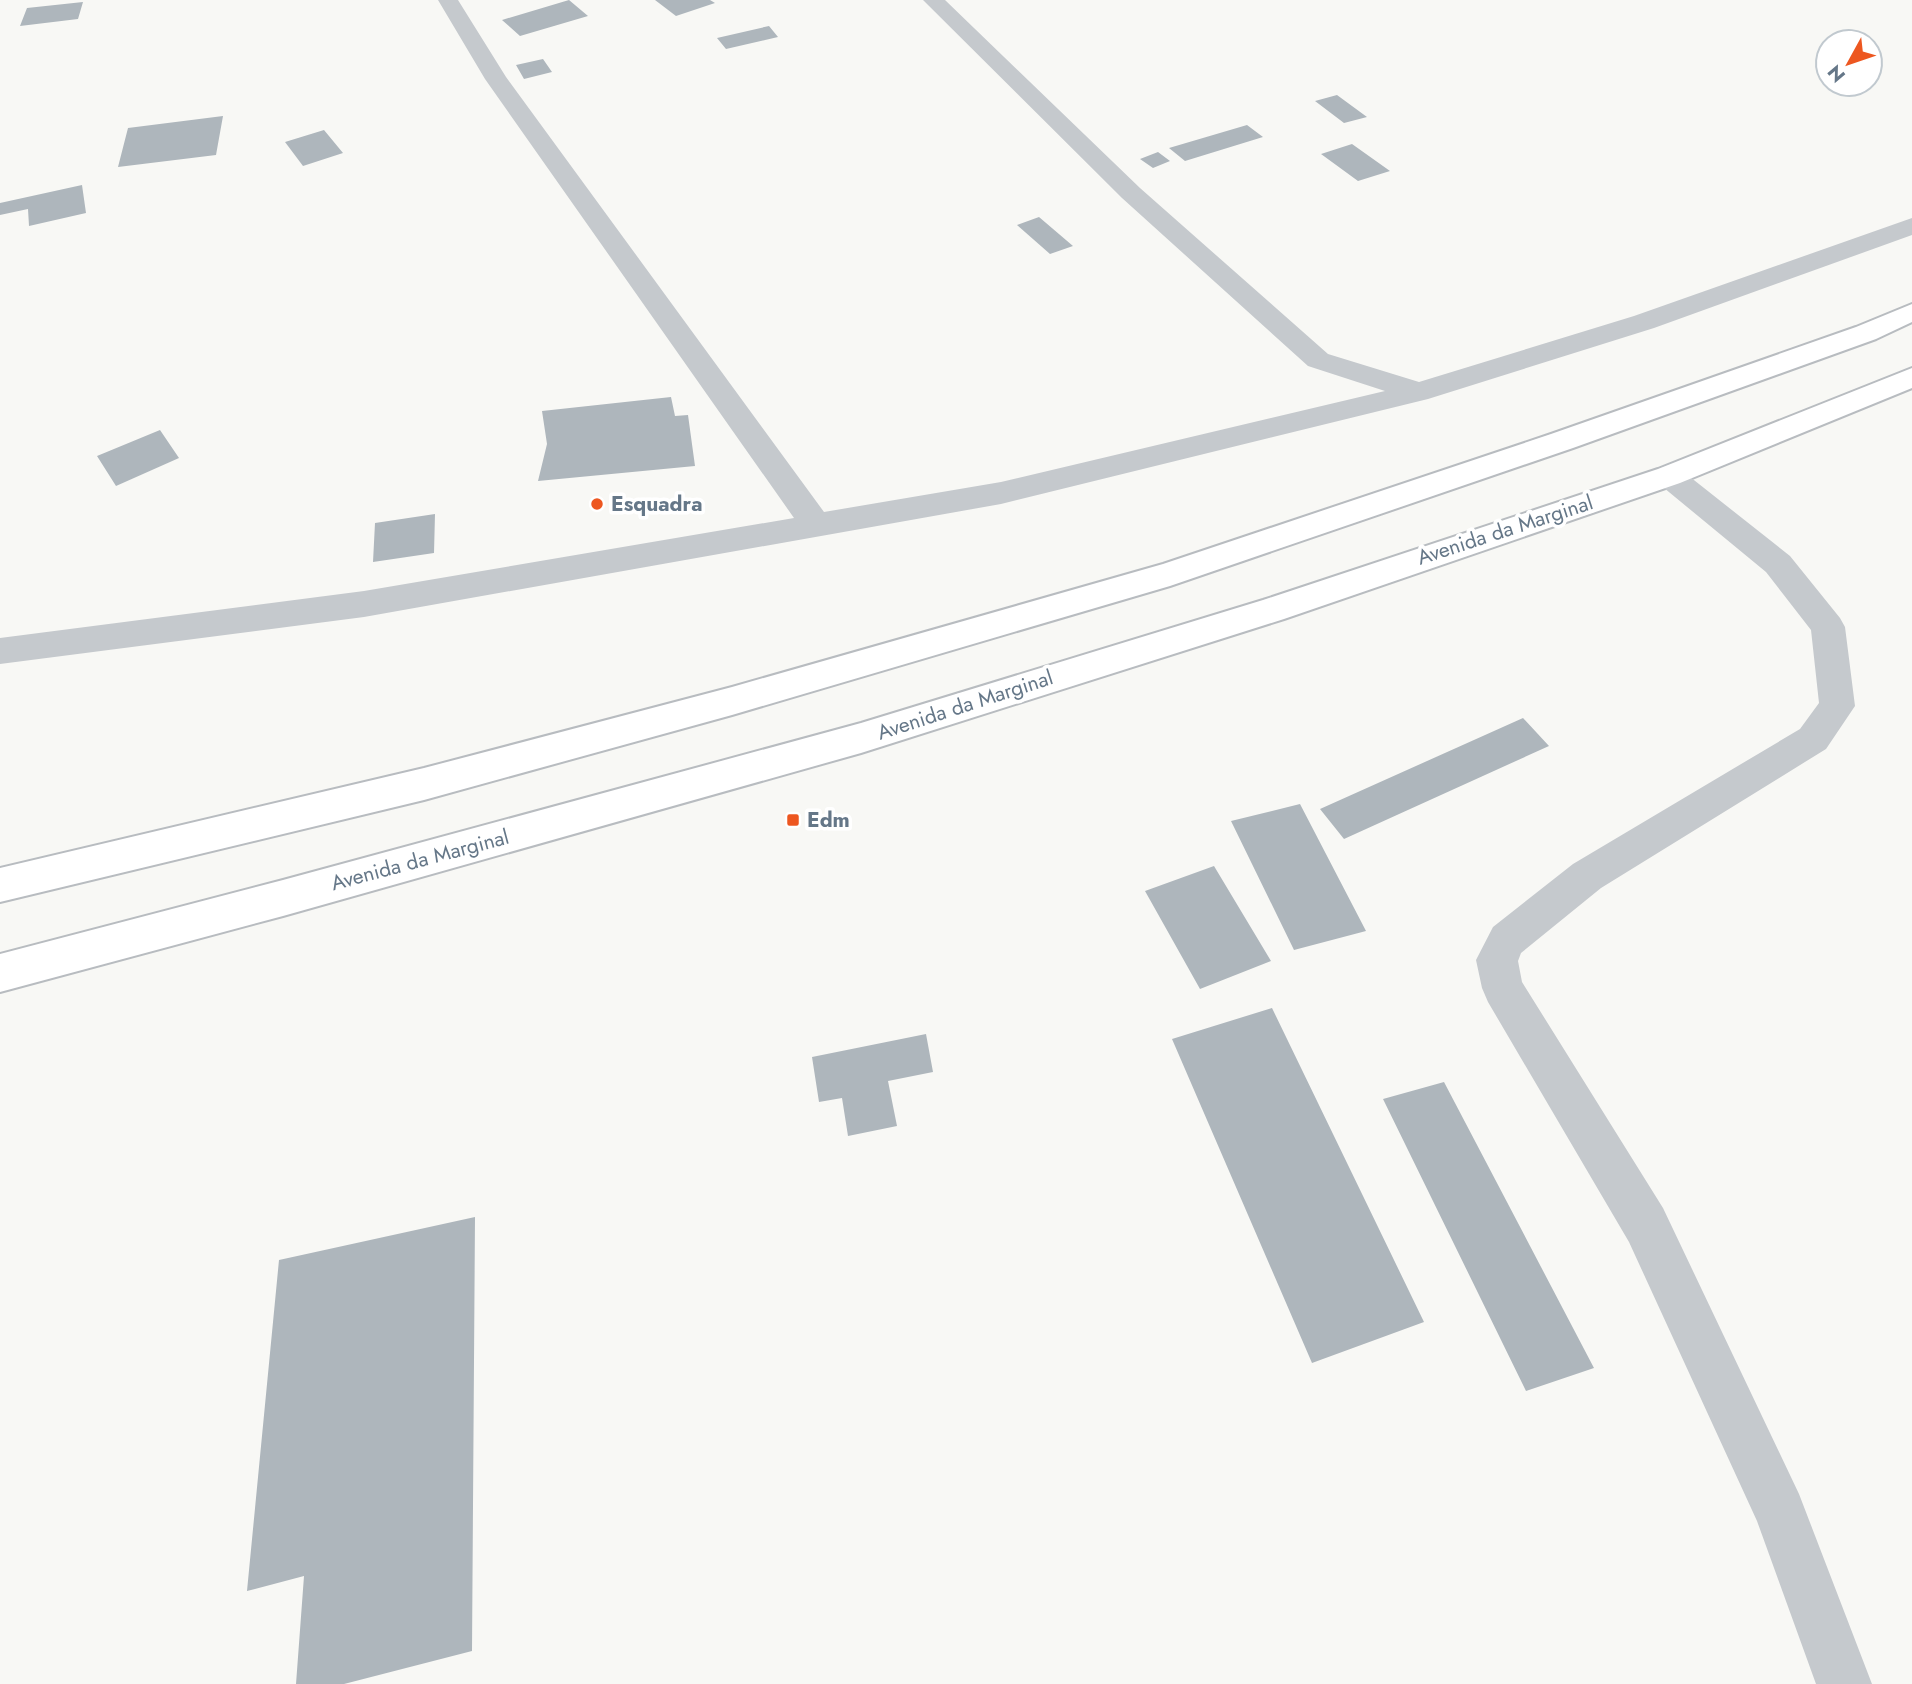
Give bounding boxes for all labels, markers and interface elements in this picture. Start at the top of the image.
north arrow [1814,28,1884,98]
text: N [1821,59,1852,88]
street label: Avenida da Marginal [1413,487,1597,573]
place label: Esquadra [611,489,703,519]
marker: Esquadra [589,496,605,512]
street label: Avenida da Marginal [873,662,1057,748]
place label: Edm [807,805,850,835]
marker: Edm [785,812,801,828]
street label: Avenida da Marginal [328,822,512,898]

